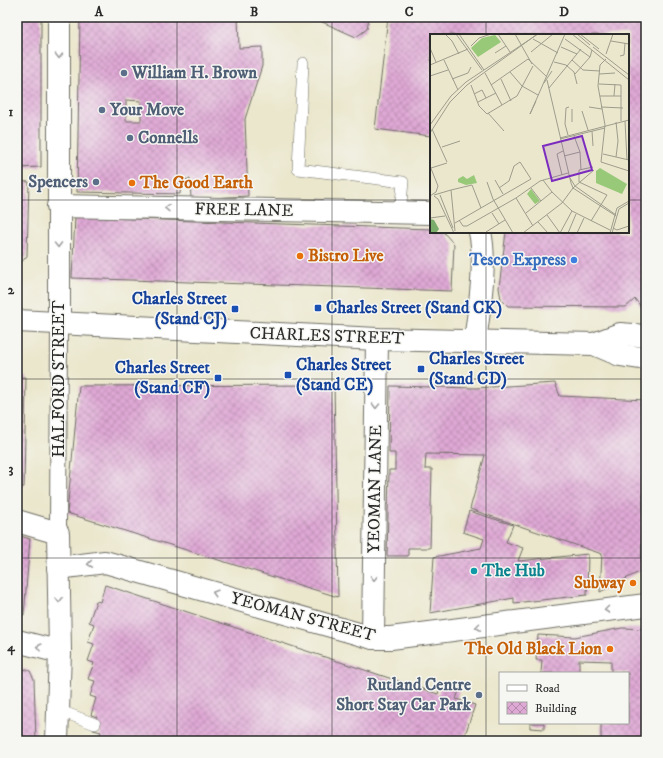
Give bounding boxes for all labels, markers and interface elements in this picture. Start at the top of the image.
text: A [94,4,104,20]
text: B [250,4,258,20]
text: C [405,4,414,20]
text: D [559,4,569,20]
inset map [430,34,629,233]
one-way arrow [55,53,63,59]
place label: William H. Brown [131,62,257,84]
marker: William H. Brown [119,68,129,78]
place label: Your Move [109,99,184,121]
text: 1 [9,104,14,120]
marker: Your Move [97,105,107,115]
place label: Connells [138,127,199,149]
marker: Connells [125,133,135,143]
place label: Spencers [28,171,88,193]
place label: The Good Earth [139,172,253,194]
marker: Spencers [91,177,101,187]
marker: The Good Earth [127,178,137,188]
street label: FREE LANE [194,198,294,222]
one-way arrow [164,204,170,213]
one-way arrow [54,242,62,248]
place label: Bistro Live [308,245,384,267]
place label: Tesco Express [468,249,566,271]
marker: Bistro Live [295,251,305,261]
marker: Tesco Express [569,255,579,265]
text: 2 [8,282,15,298]
place label: Charles Street (Stand CJ) [132,288,228,330]
place label: Charles Street (Stand CK) [326,297,502,319]
street label: HALFORD STREET [48,300,70,458]
marker: Charles Street (Stand CK) [313,303,323,313]
marker: Charles Street (Stand CJ) [230,304,240,314]
street label: CHARLES STREET [249,322,405,350]
place label: Charles Street (Stand CD) [429,348,525,390]
place label: Charles Street (Stand CE) [296,354,392,396]
place label: Charles Street (Stand CF) [115,357,211,399]
marker: Charles Street (Stand CD) [416,364,426,374]
marker: Charles Street (Stand CE) [283,370,293,380]
marker: Charles Street (Stand CF) [213,373,223,383]
one-way arrow [372,403,380,409]
street label: YEOMAN LANE [363,425,387,553]
text: 3 [9,461,14,477]
one-way arrow [87,559,93,568]
place label: The Hub [481,560,545,582]
marker: The Hub [469,566,479,576]
place label: Subway [574,572,626,594]
one-way arrow [370,575,378,581]
marker: Subway [628,578,638,588]
street label: YEOMAN STREET [228,587,378,647]
one-way arrow [212,589,219,598]
one-way arrow [55,597,63,603]
one-way arrow [604,605,610,614]
one-way arrow [475,622,481,631]
place label: The Old Black Lion [463,638,602,660]
text: 4 [6,639,15,656]
one-way arrow [35,643,42,651]
marker: The Old Black Lion [605,644,615,654]
legend [499,672,629,724]
place label: Rutland Centre Short Stay Car Park [336,674,472,716]
text: Road [535,681,560,696]
marker: Rutland Centre Short Stay Car Park [474,690,484,700]
text: Building [535,701,576,716]

